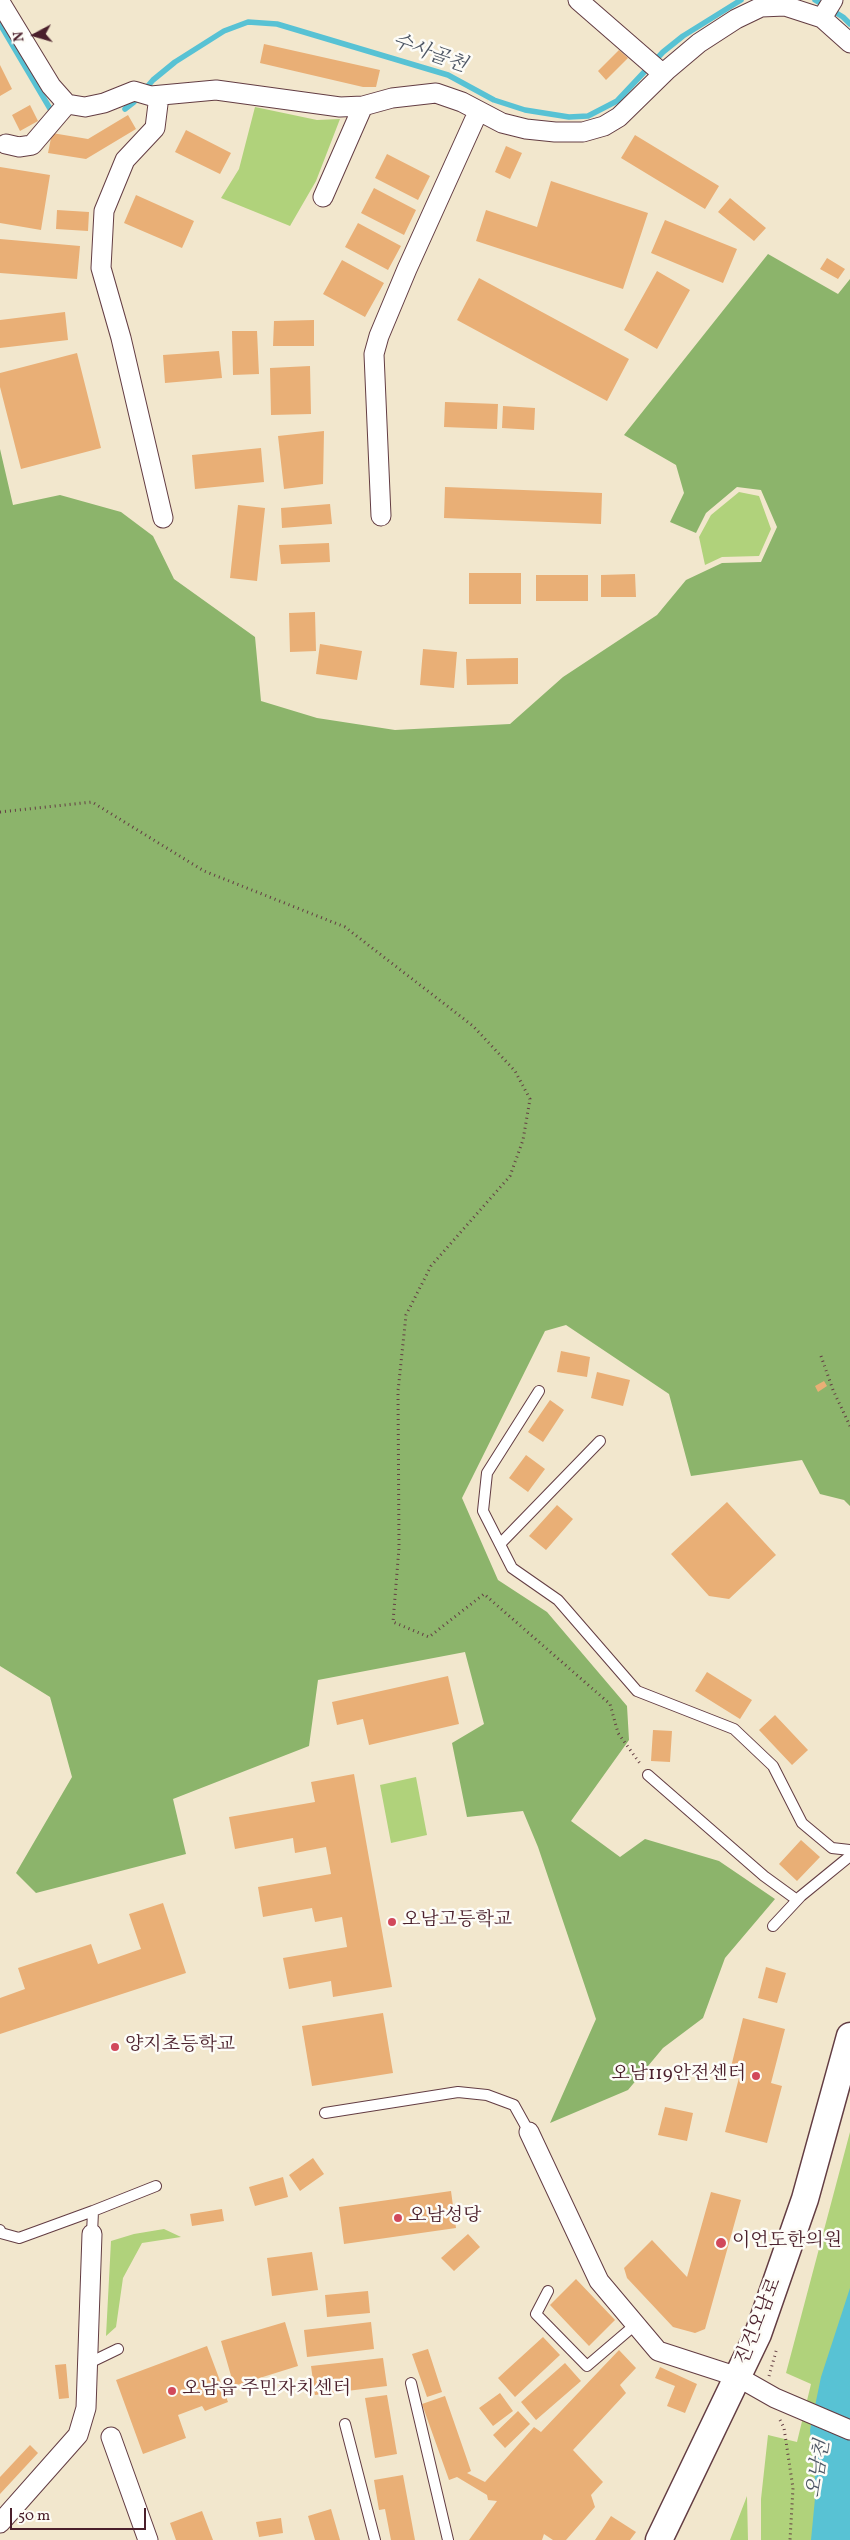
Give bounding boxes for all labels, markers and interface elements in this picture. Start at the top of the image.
north arrow [10,10,60,60]
text: N [10,31,30,43]
water label: 수사골천 [389,31,469,79]
place label: 오남고등학교 [402,1911,512,1933]
marker: 오남고등학교 [386,1916,398,1928]
place label: 양지초등학교 [125,2036,235,2058]
marker: 양지초등학교 [109,2041,121,2053]
place label: 오남119안전센터 [611,2065,746,2087]
marker: 오남119안전센터 [750,2070,762,2082]
place label: 오남성당 [408,2207,481,2229]
marker: 오남성당 [392,2212,404,2224]
place label: 이언도한의원 [732,2232,842,2254]
marker: 이언도한의원 [714,2236,728,2250]
street label: 진건오남로 [732,2275,788,2369]
place label: 오남읍 주민자치센터 [182,2380,351,2402]
marker: 오남읍 주민자치센터 [166,2385,178,2397]
water label: 오남천 [803,2438,837,2500]
scale bar [12,2498,149,2530]
text: 50 m [18,2506,50,2527]

